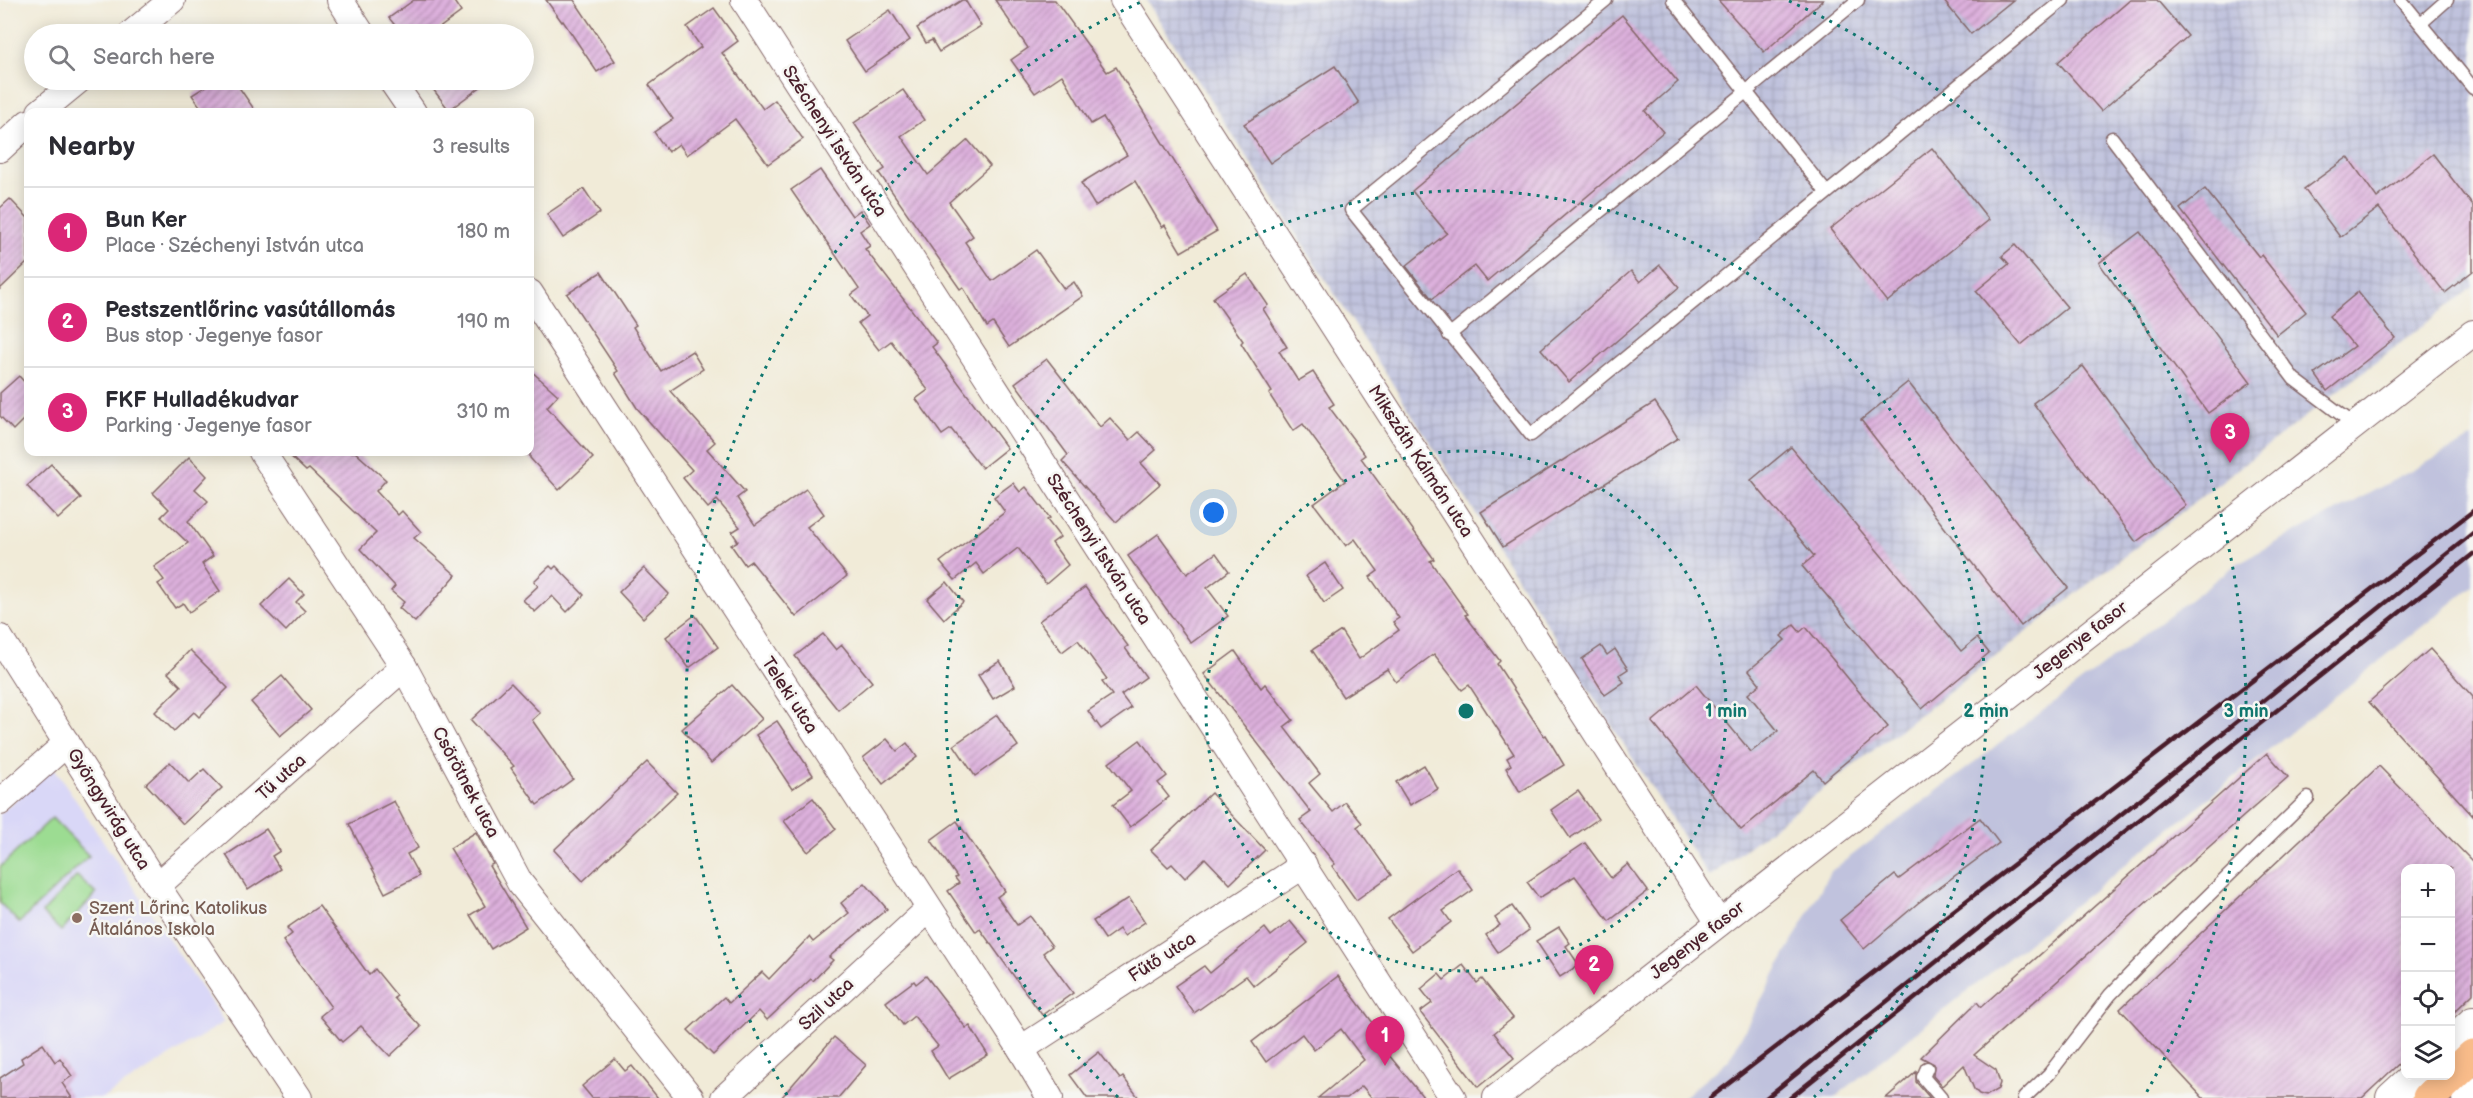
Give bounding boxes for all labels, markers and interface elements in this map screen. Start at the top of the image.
search box [24,24,534,90]
icon: search [45,41,78,74]
text: Search here [93,44,215,71]
street label: Széchenyi István utca [778,62,891,221]
text: Nearby [48,132,135,163]
text: 3 results [432,135,510,159]
text: Bun Ker [105,207,187,234]
text: 1 [63,220,72,244]
text: 180 m [457,220,510,244]
text: Place · Széchenyi István utca [105,234,364,258]
text: Pestszentlőrinc vasútállomás [105,297,395,324]
text: 2 [62,310,73,334]
text: 190 m [457,310,510,334]
text: Bus stop · Jegenye fasor [105,324,322,348]
street label: Mikszáth Kálmán utca [1364,381,1478,541]
text: FKF Hulladékudvar [105,387,299,414]
text: 3 [62,400,73,424]
text: 310 m [456,400,510,424]
text: Parking · Jegenye fasor [105,414,312,438]
pin: 3 [2210,414,2250,463]
street label: Széchenyi István utca [1042,470,1155,629]
your location [1199,498,1228,527]
street label: Jegenye fasor [2029,597,2132,684]
street label: Teleki utca [757,653,822,737]
centre of rings [1456,701,1476,721]
text: 1 min [1705,701,1747,722]
text: 2 min [1963,701,2009,722]
text: 3 min [2223,701,2269,722]
street label: Csörötnek utca [427,723,504,841]
street label: Gyöngyvirág utca [63,745,154,874]
street label: Tű utca [252,750,310,805]
map controls [2401,864,2455,1080]
button: + [2401,864,2455,918]
street label: Jegenye fasor [1646,897,1749,984]
place label: Szent Lőrinc Katolikus Általános Iskola [89,898,267,940]
marker: Szent Lőrinc Katolikus Általános Iskola [70,911,84,925]
button: − [2401,918,2455,972]
street label: Fűtő utca [1125,928,1200,987]
pin: 2 [1574,946,1614,995]
button: locate [2401,972,2455,1026]
street label: Szil utca [795,974,858,1035]
pin: 1 [1366,1016,1404,1066]
button: layers [2401,1026,2455,1080]

